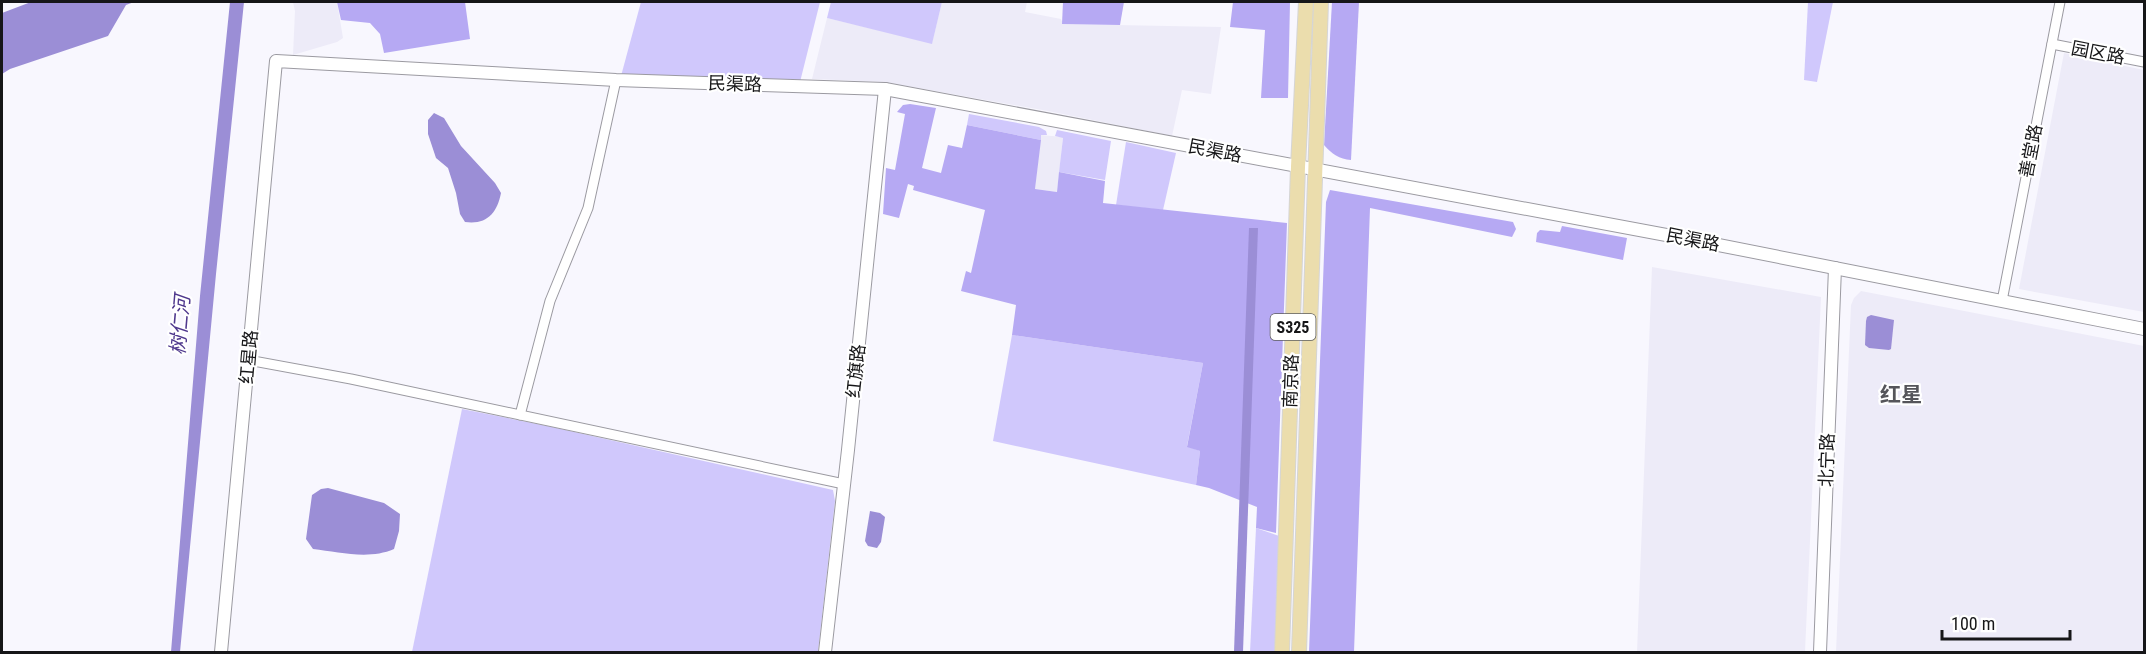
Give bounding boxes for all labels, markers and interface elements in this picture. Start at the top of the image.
street label: 园区路 [2070,37,2127,68]
street label: 民渠路 [708,72,762,95]
street label: 善堂路 [2015,122,2046,179]
street label: 民渠路 [1187,135,1244,166]
street label: 民渠路 [1665,224,1722,255]
water label: 树仁河 [165,290,195,356]
road number: S325 [1270,314,1316,340]
street label: 红星路 [236,329,261,385]
street label: 红旗路 [842,343,869,399]
street label: 南京路 [1279,354,1302,408]
district label: 红星 [1880,383,1922,407]
street label: 北宁路 [1815,433,1838,487]
scale bar [1942,603,2070,641]
text: 100 m [1951,613,1995,634]

